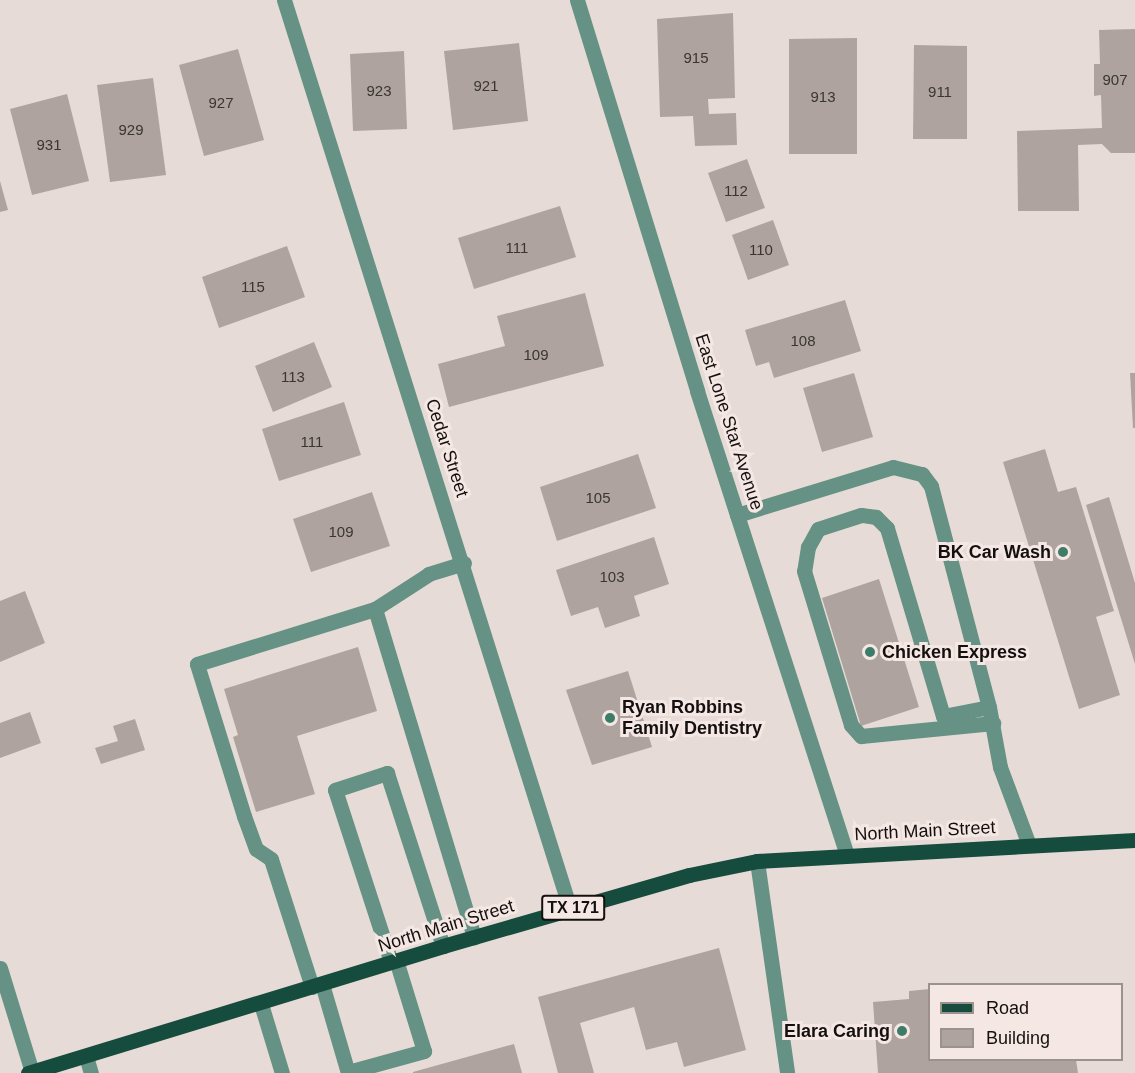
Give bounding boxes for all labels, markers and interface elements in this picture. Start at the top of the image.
house number: 915 [683,49,709,67]
house number: 907 [1102,71,1128,89]
house number: 921 [473,77,499,95]
house number: 923 [366,82,392,100]
house number: 911 [928,83,952,101]
house number: 913 [810,88,836,106]
house number: 927 [208,94,234,112]
house number: 929 [118,121,144,139]
house number: 931 [36,136,62,154]
house number: 112 [724,182,748,200]
house number: 111 [506,239,528,257]
house number: 110 [749,241,773,259]
house number: 115 [241,278,265,296]
street label: East Lone Star Avenue [690,331,768,513]
house number: 108 [790,332,816,350]
house number: 109 [523,346,549,364]
house number: 113 [281,368,305,386]
street label: Cedar Street [421,396,473,500]
house number: 111 [301,433,323,451]
house number: 105 [585,489,611,507]
house number: 109 [328,523,354,541]
place label: BK Car Wash [938,541,1051,563]
marker: BK Car Wash [1056,545,1070,559]
house number: 103 [599,568,625,586]
place label: Chicken Express [882,641,1027,663]
marker: Chicken Express [863,645,877,659]
place label: Ryan Robbins Family Dentistry [622,697,762,740]
marker: Ryan Robbins Family Dentistry [603,711,617,725]
street label: North Main Street [854,817,996,845]
street label: North Main Street [375,895,517,957]
road number: TX 171 [540,895,606,921]
legend [928,983,1123,1061]
text: Road [986,998,1029,1018]
place label: Elara Caring [784,1020,890,1042]
marker: Elara Caring [895,1024,909,1038]
text: Building [986,1028,1050,1048]

